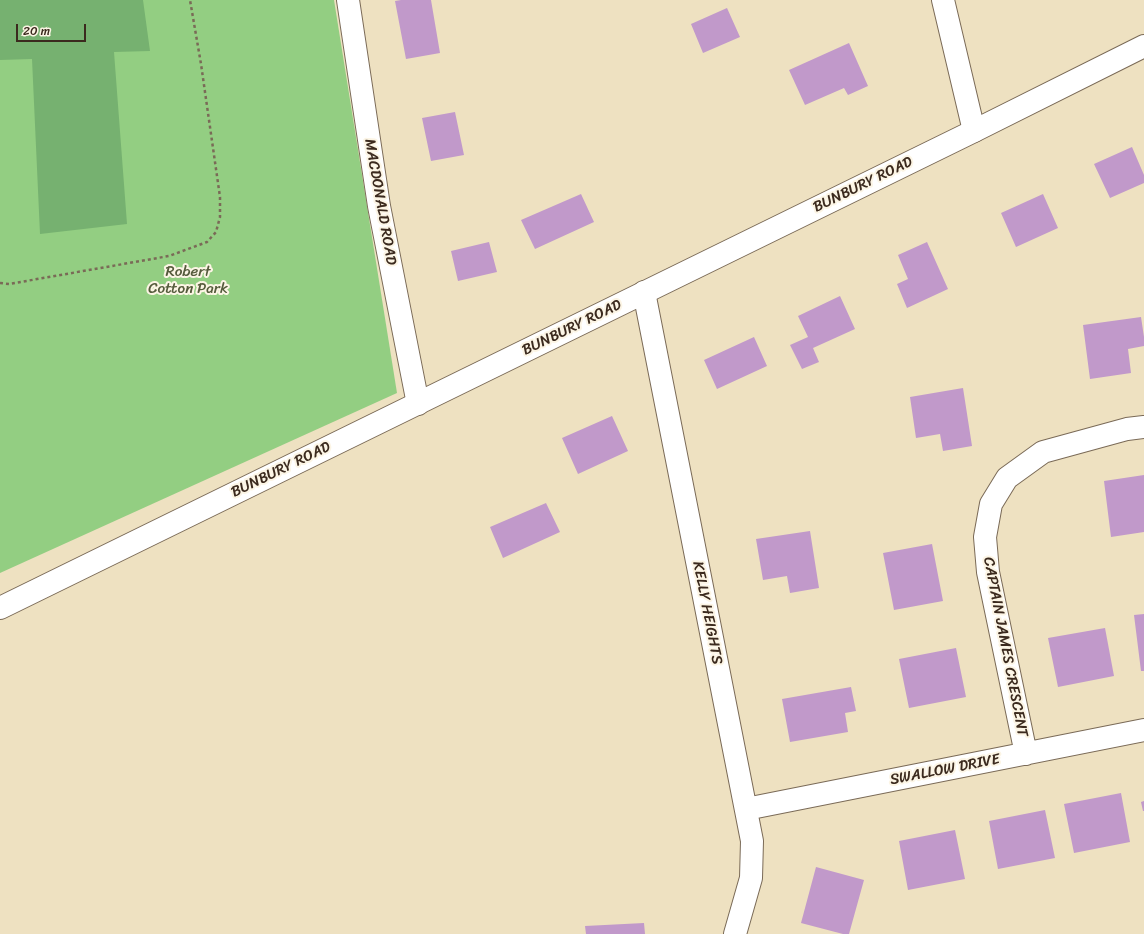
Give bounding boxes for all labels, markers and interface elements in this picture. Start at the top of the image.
scale bar [18,16,88,42]
text: 20 m [23,20,50,42]
street label: MACDONALD ROAD [360,138,400,266]
street label: BUNBURY ROAD [810,153,916,217]
park label: Robert Cotton Park [148,263,228,298]
street label: BUNBURY ROAD [519,296,625,360]
street label: BUNBURY ROAD [228,438,334,502]
street label: CAPTAIN JAMES CRESCENT [979,556,1031,738]
street label: KELLY HEIGHTS [688,560,726,666]
street label: SWALLOW DRIVE [889,751,1001,789]

